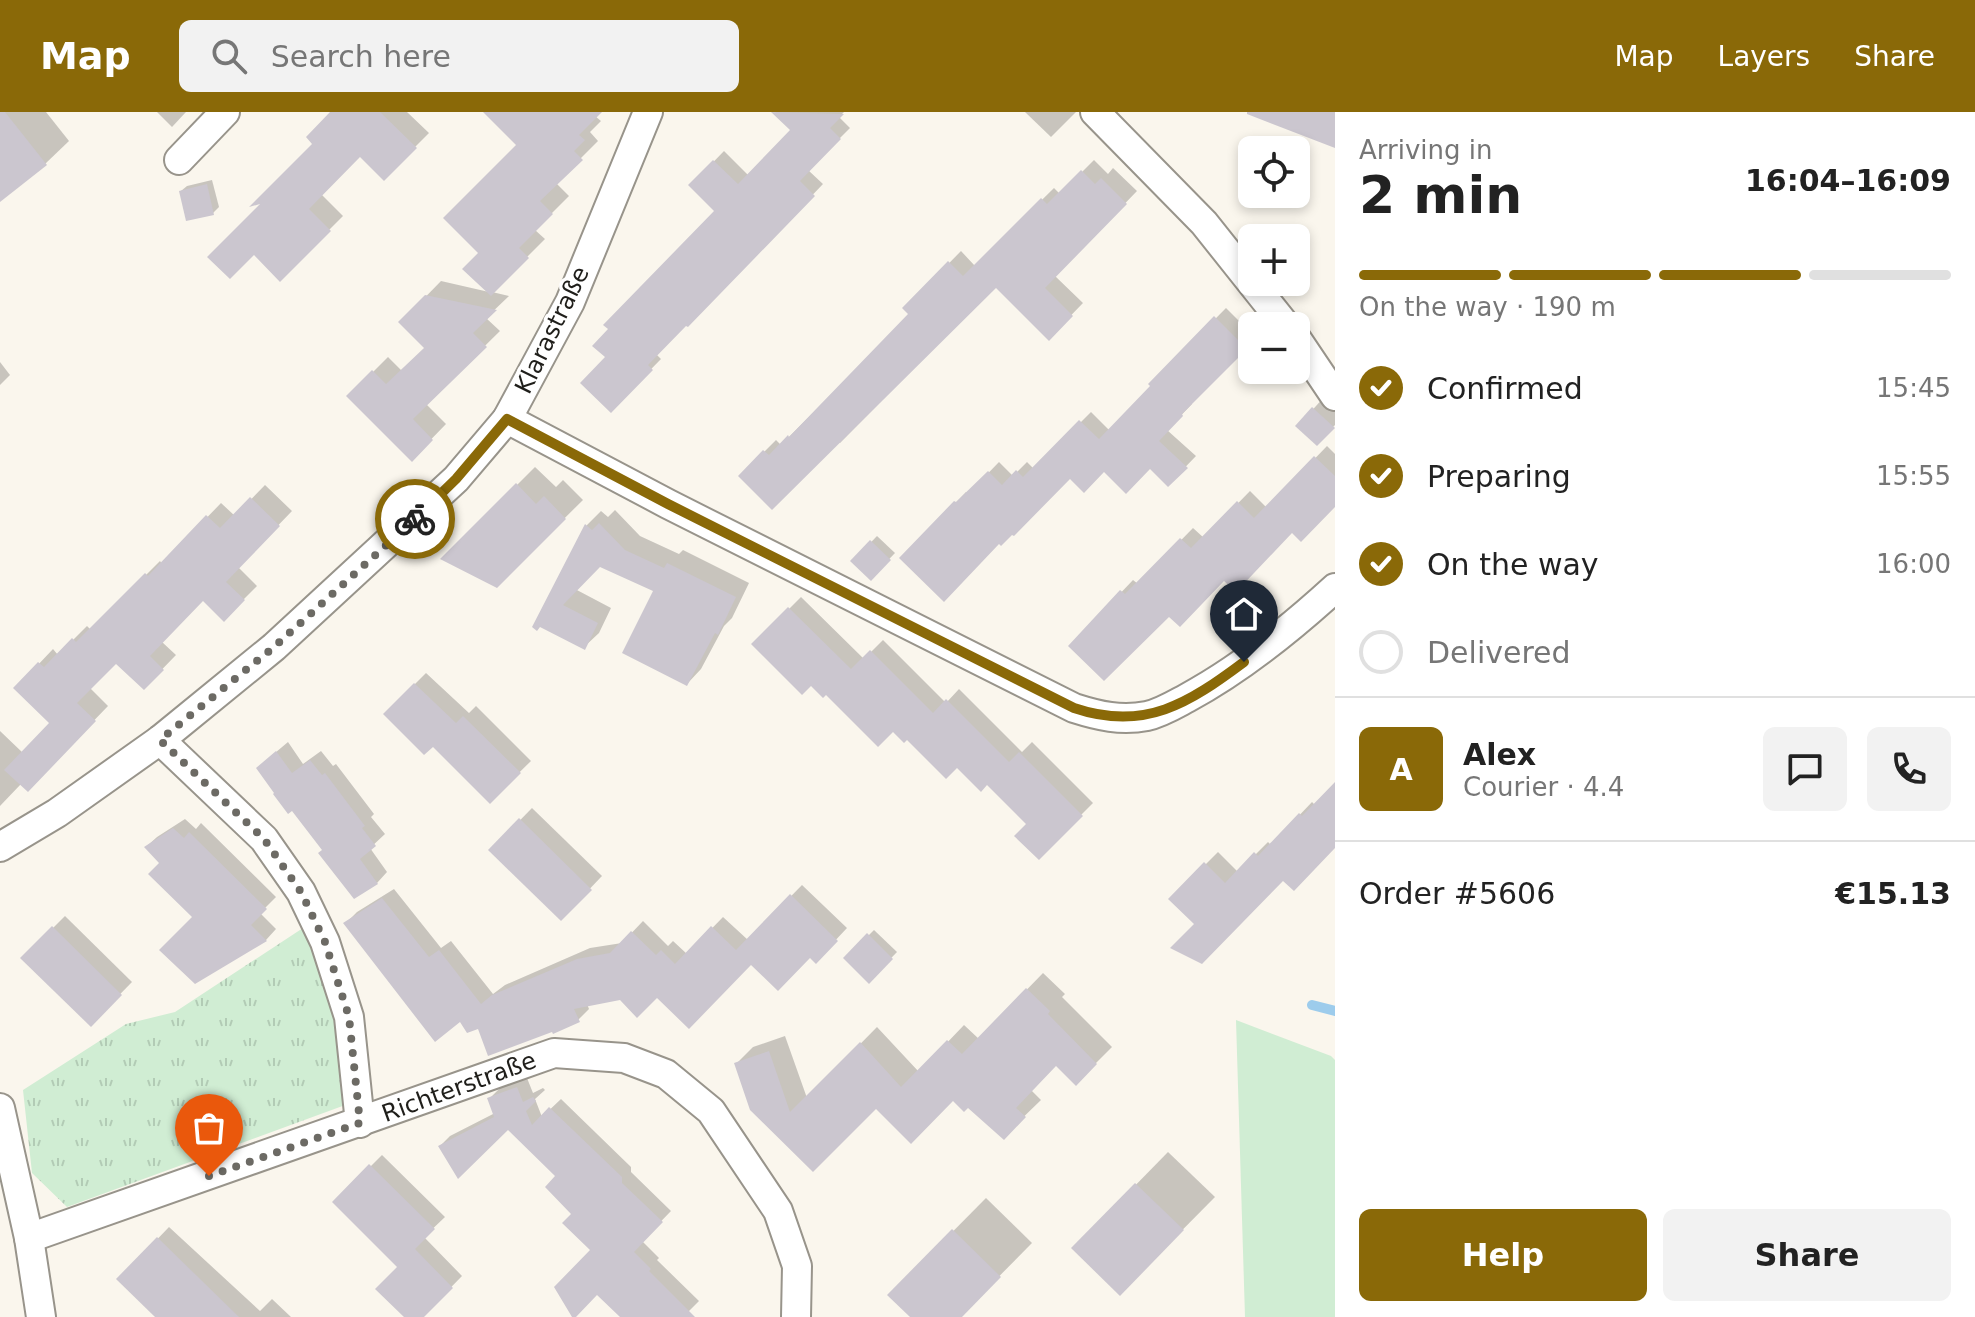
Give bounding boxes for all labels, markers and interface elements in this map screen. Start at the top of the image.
search box [179,20,739,92]
text: Map [40,34,131,78]
icon: search [207,34,251,78]
text: Search here [271,39,451,74]
text: Map [1614,40,1674,73]
text: Layers [1718,40,1810,73]
text: Share [1854,40,1935,73]
text: Arriving in [1359,135,1493,165]
map controls [1238,136,1310,384]
button: locate [1238,136,1310,208]
text: 16:04–16:09 [1745,163,1951,198]
text: 2 min [1359,165,1522,225]
button: + [1238,224,1310,296]
street label: Klarastraße [509,262,595,398]
text: On the way · 190 m [1359,292,1616,322]
button: − [1238,312,1310,384]
icon: check [1359,366,1403,410]
text: Confirmed [1427,371,1583,406]
text: 15:45 [1876,373,1951,403]
icon: check [1359,454,1403,498]
text: Preparing [1427,459,1571,494]
text: 15:55 [1876,461,1951,491]
courier [375,479,455,559]
icon: bike [393,497,437,541]
icon: check [1359,542,1403,586]
text: On the way [1427,547,1599,582]
text: 16:00 [1876,549,1951,579]
pin [1210,580,1278,662]
icon: home [1222,592,1266,636]
text: Delivered [1427,635,1571,670]
button: chat [1763,727,1847,811]
button: phone [1867,727,1951,811]
text: Alex [1463,737,1536,772]
text: A [1389,752,1413,787]
text: Courier · 4.4 [1463,772,1624,802]
text: Order #5606 [1359,876,1555,911]
text: €15.13 [1835,876,1951,911]
street label: Richterstraße [378,1046,540,1128]
pin [175,1094,243,1176]
icon: bag [187,1106,231,1150]
button: Help [1359,1209,1647,1301]
button: Share [1663,1209,1951,1301]

